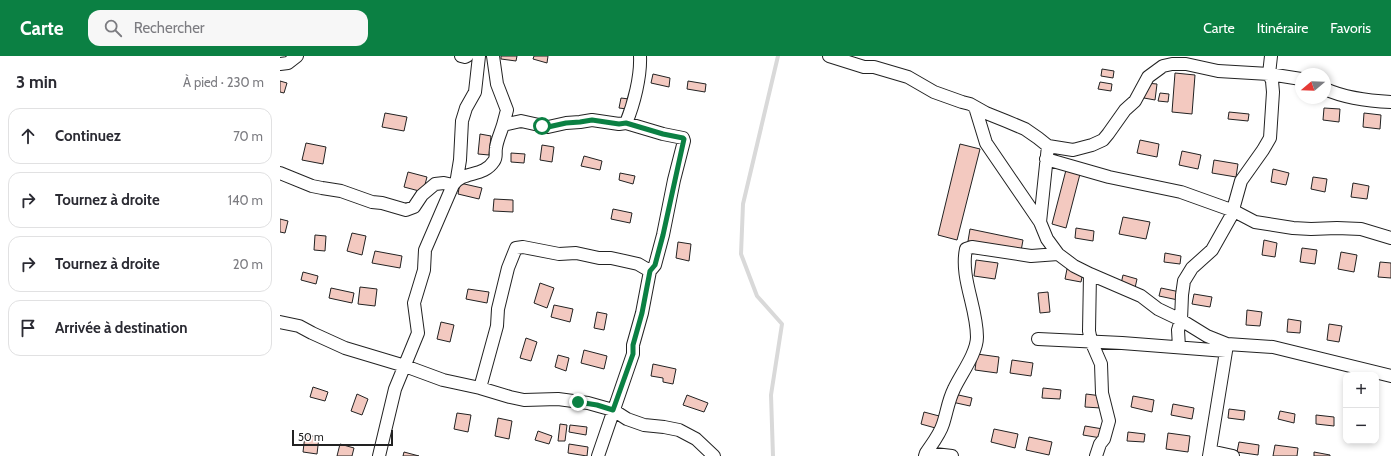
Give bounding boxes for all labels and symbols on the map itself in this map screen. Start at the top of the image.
north arrow [1295,68,1331,104]
route start [533,117,551,135]
route end [569,393,587,411]
scale bar [292,428,393,447]

